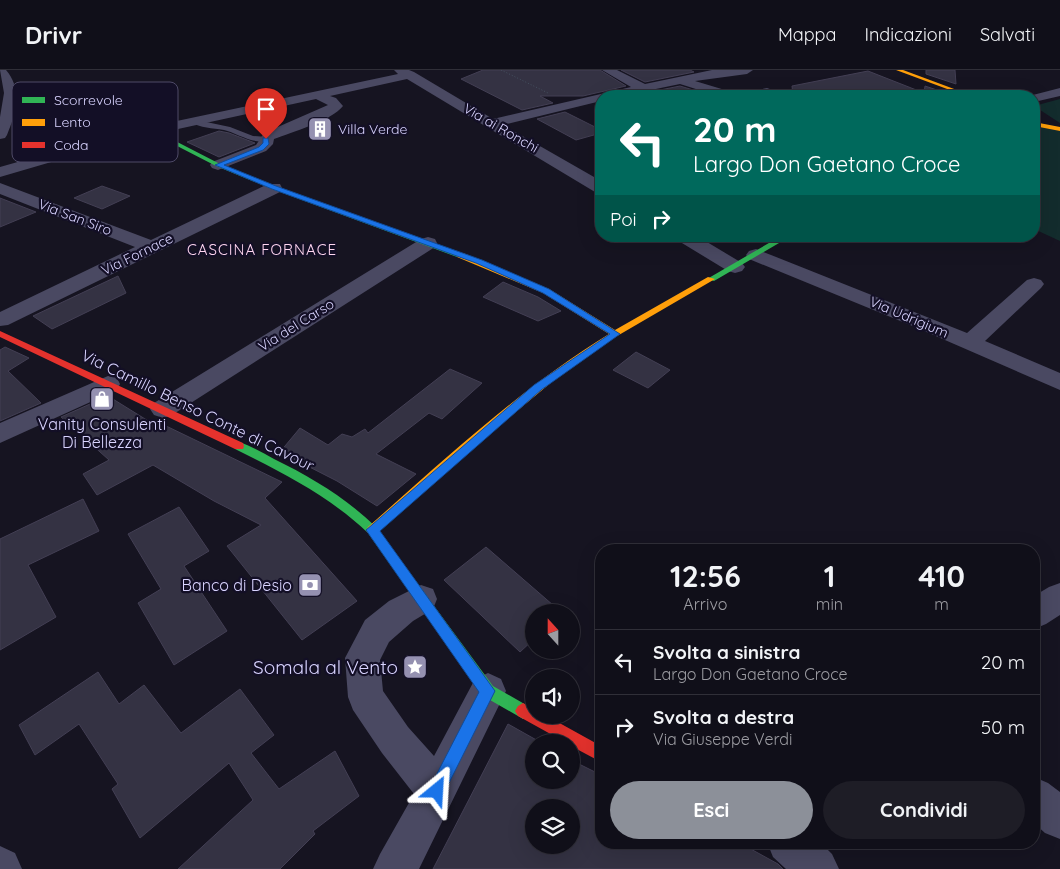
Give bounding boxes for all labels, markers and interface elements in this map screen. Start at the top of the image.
text: Drivr [25,20,82,50]
text: Mappa [778,23,836,46]
text: Indicazioni [864,23,952,46]
text: Salvati [980,23,1035,46]
legend [12,82,178,162]
pin [245,88,287,139]
text: Scorrevole [54,91,123,109]
icon: arrive [252,95,280,123]
street label: Via ai Ronchi [460,99,542,157]
text: 20 m [693,107,776,151]
icon: left [610,110,675,175]
text: Lento [54,113,91,131]
building icon: Villa Verde [307,116,333,142]
place label: Villa Verde [338,120,408,138]
text: Coda [54,136,89,154]
text: Largo Don Gaetano Croce [693,150,960,178]
street label: Via San Siro [36,195,114,239]
icon: right [647,205,675,233]
text: Poi [610,207,637,231]
street label: Via Fornace [98,229,176,279]
district label: CASCINA FORNACE [187,240,337,259]
street label: Via Udrigium [867,292,951,342]
street label: Via del Carso [255,295,337,355]
street label: Via Camillo Benso Conte di Cavour [78,345,318,475]
shop icon: Vanity Consulenti Di Bellezza [89,386,115,412]
place label: Vanity Consulenti Di Bellezza [38,414,166,452]
text: 12:56 [670,557,741,595]
text: 1 [824,557,835,595]
text: 410 [918,557,965,595]
bank icon: Banco di Desio [297,572,323,598]
place label: Banco di Desio [182,575,292,595]
text: Arrivo [683,594,728,614]
text: min [816,594,843,614]
text: m [934,594,949,614]
north arrow [525,604,580,659]
map controls [525,604,580,854]
text: Svolta a sinistra [653,640,800,664]
icon: left [610,648,638,676]
text: 20 m [981,650,1025,674]
place icon: Somala al Vento [402,654,428,680]
place label: Somala al Vento [253,655,398,679]
text: Largo Don Gaetano Croce [653,664,847,684]
button: sound [525,669,580,724]
text: Svolta a destra [653,705,794,729]
icon: right [610,713,638,741]
text: 50 m [981,715,1025,739]
text: Via Giuseppe Verdi [653,729,792,749]
button: search [525,734,580,789]
position arrow [410,764,462,816]
button: Esci [610,781,813,839]
button: Condividi [823,781,1025,839]
button: layers [525,799,580,854]

